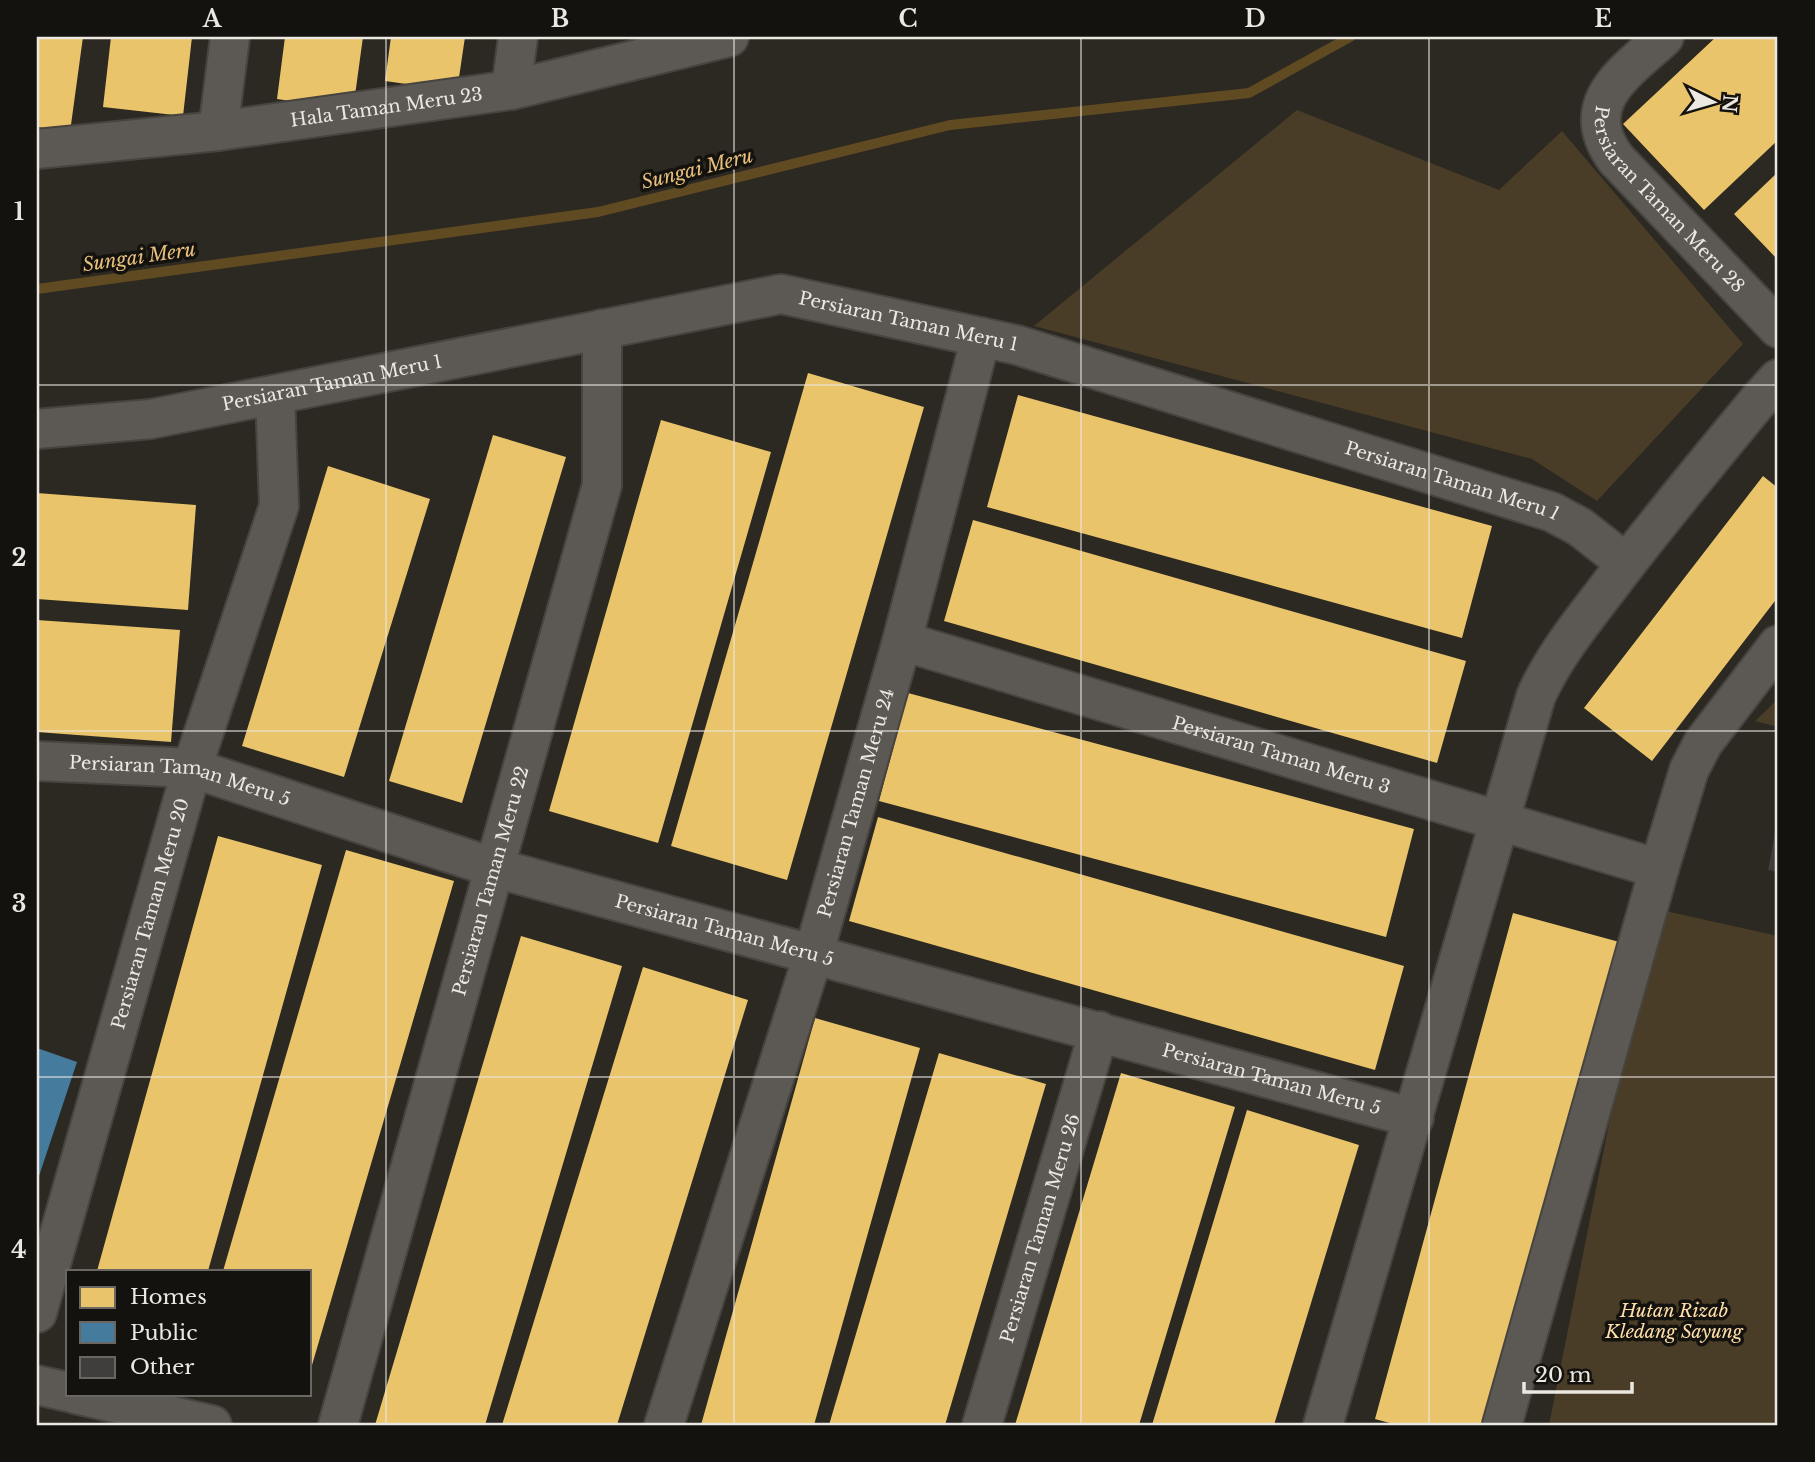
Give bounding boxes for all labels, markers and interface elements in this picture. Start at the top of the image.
text: A [202,5,223,33]
text: B [551,5,569,33]
text: C [899,5,917,33]
text: D [1244,5,1266,33]
text: E [1594,5,1612,33]
north arrow [1678,66,1748,136]
street label: Hala Taman Meru 23 [289,83,484,132]
text: N [1717,94,1742,113]
street label: Persiaran Taman Meru 28 [1590,104,1749,297]
water label: Sungai Meru [639,144,755,194]
text: 1 [14,198,24,226]
water label: Sungai Meru [81,238,197,276]
street label: Persiaran Taman Meru 1 [797,287,1020,356]
street label: Persiaran Taman Meru 1 [220,351,444,416]
street label: Persiaran Taman Meru 1 [1342,437,1563,525]
text: 2 [12,544,26,572]
street label: Persiaran Taman Meru 24 [813,686,899,920]
street label: Persiaran Taman Meru 3 [1170,712,1393,798]
street label: Persiaran Taman Meru 5 [69,751,293,811]
street label: Persiaran Taman Meru 22 [448,764,533,998]
street label: Persiaran Taman Meru 20 [107,796,194,1032]
text: 3 [12,890,26,918]
street label: Persiaran Taman Meru 5 [613,890,836,971]
street label: Persiaran Taman Meru 5 [1160,1039,1383,1119]
street label: Persiaran Taman Meru 26 [996,1111,1085,1346]
text: 4 [11,1236,27,1264]
legend [66,1270,312,1396]
text: Homes [130,1284,207,1310]
park label: Hutan Rizab Kledang Sayung [1604,1300,1744,1343]
text: Public [130,1320,197,1346]
scale bar [1524,1350,1633,1394]
text: Other [130,1354,194,1380]
text: 20 m [1535,1362,1592,1388]

